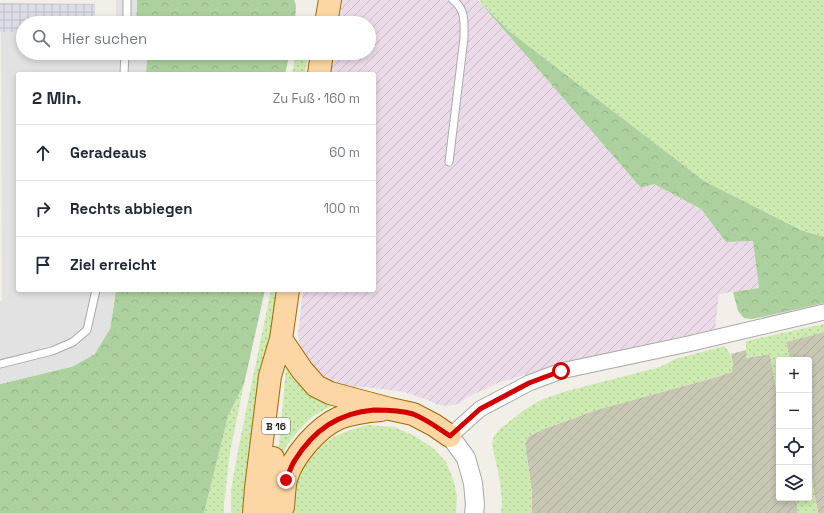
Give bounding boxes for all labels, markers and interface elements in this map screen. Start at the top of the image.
search box [16,16,376,60]
icon: search [30,27,52,49]
text: Hier suchen [62,29,147,48]
text: 2 Min. [32,87,81,109]
text: Zu Fuß · 160 m [273,90,360,107]
icon: ahead [32,142,54,164]
text: Geradeaus [70,143,147,162]
text: 60 m [329,144,360,161]
icon: right [32,198,54,220]
text: Rechts abbiegen [70,199,192,218]
text: 100 m [323,200,360,217]
icon: arrive [32,254,54,276]
text: Ziel erreicht [70,255,157,274]
map controls [776,357,812,501]
button: + [776,357,812,393]
route start [552,362,570,380]
button: − [776,393,812,429]
road number: B 16 [262,418,290,434]
button: locate [776,429,812,465]
button: layers [776,465,812,501]
route end [277,471,295,489]

